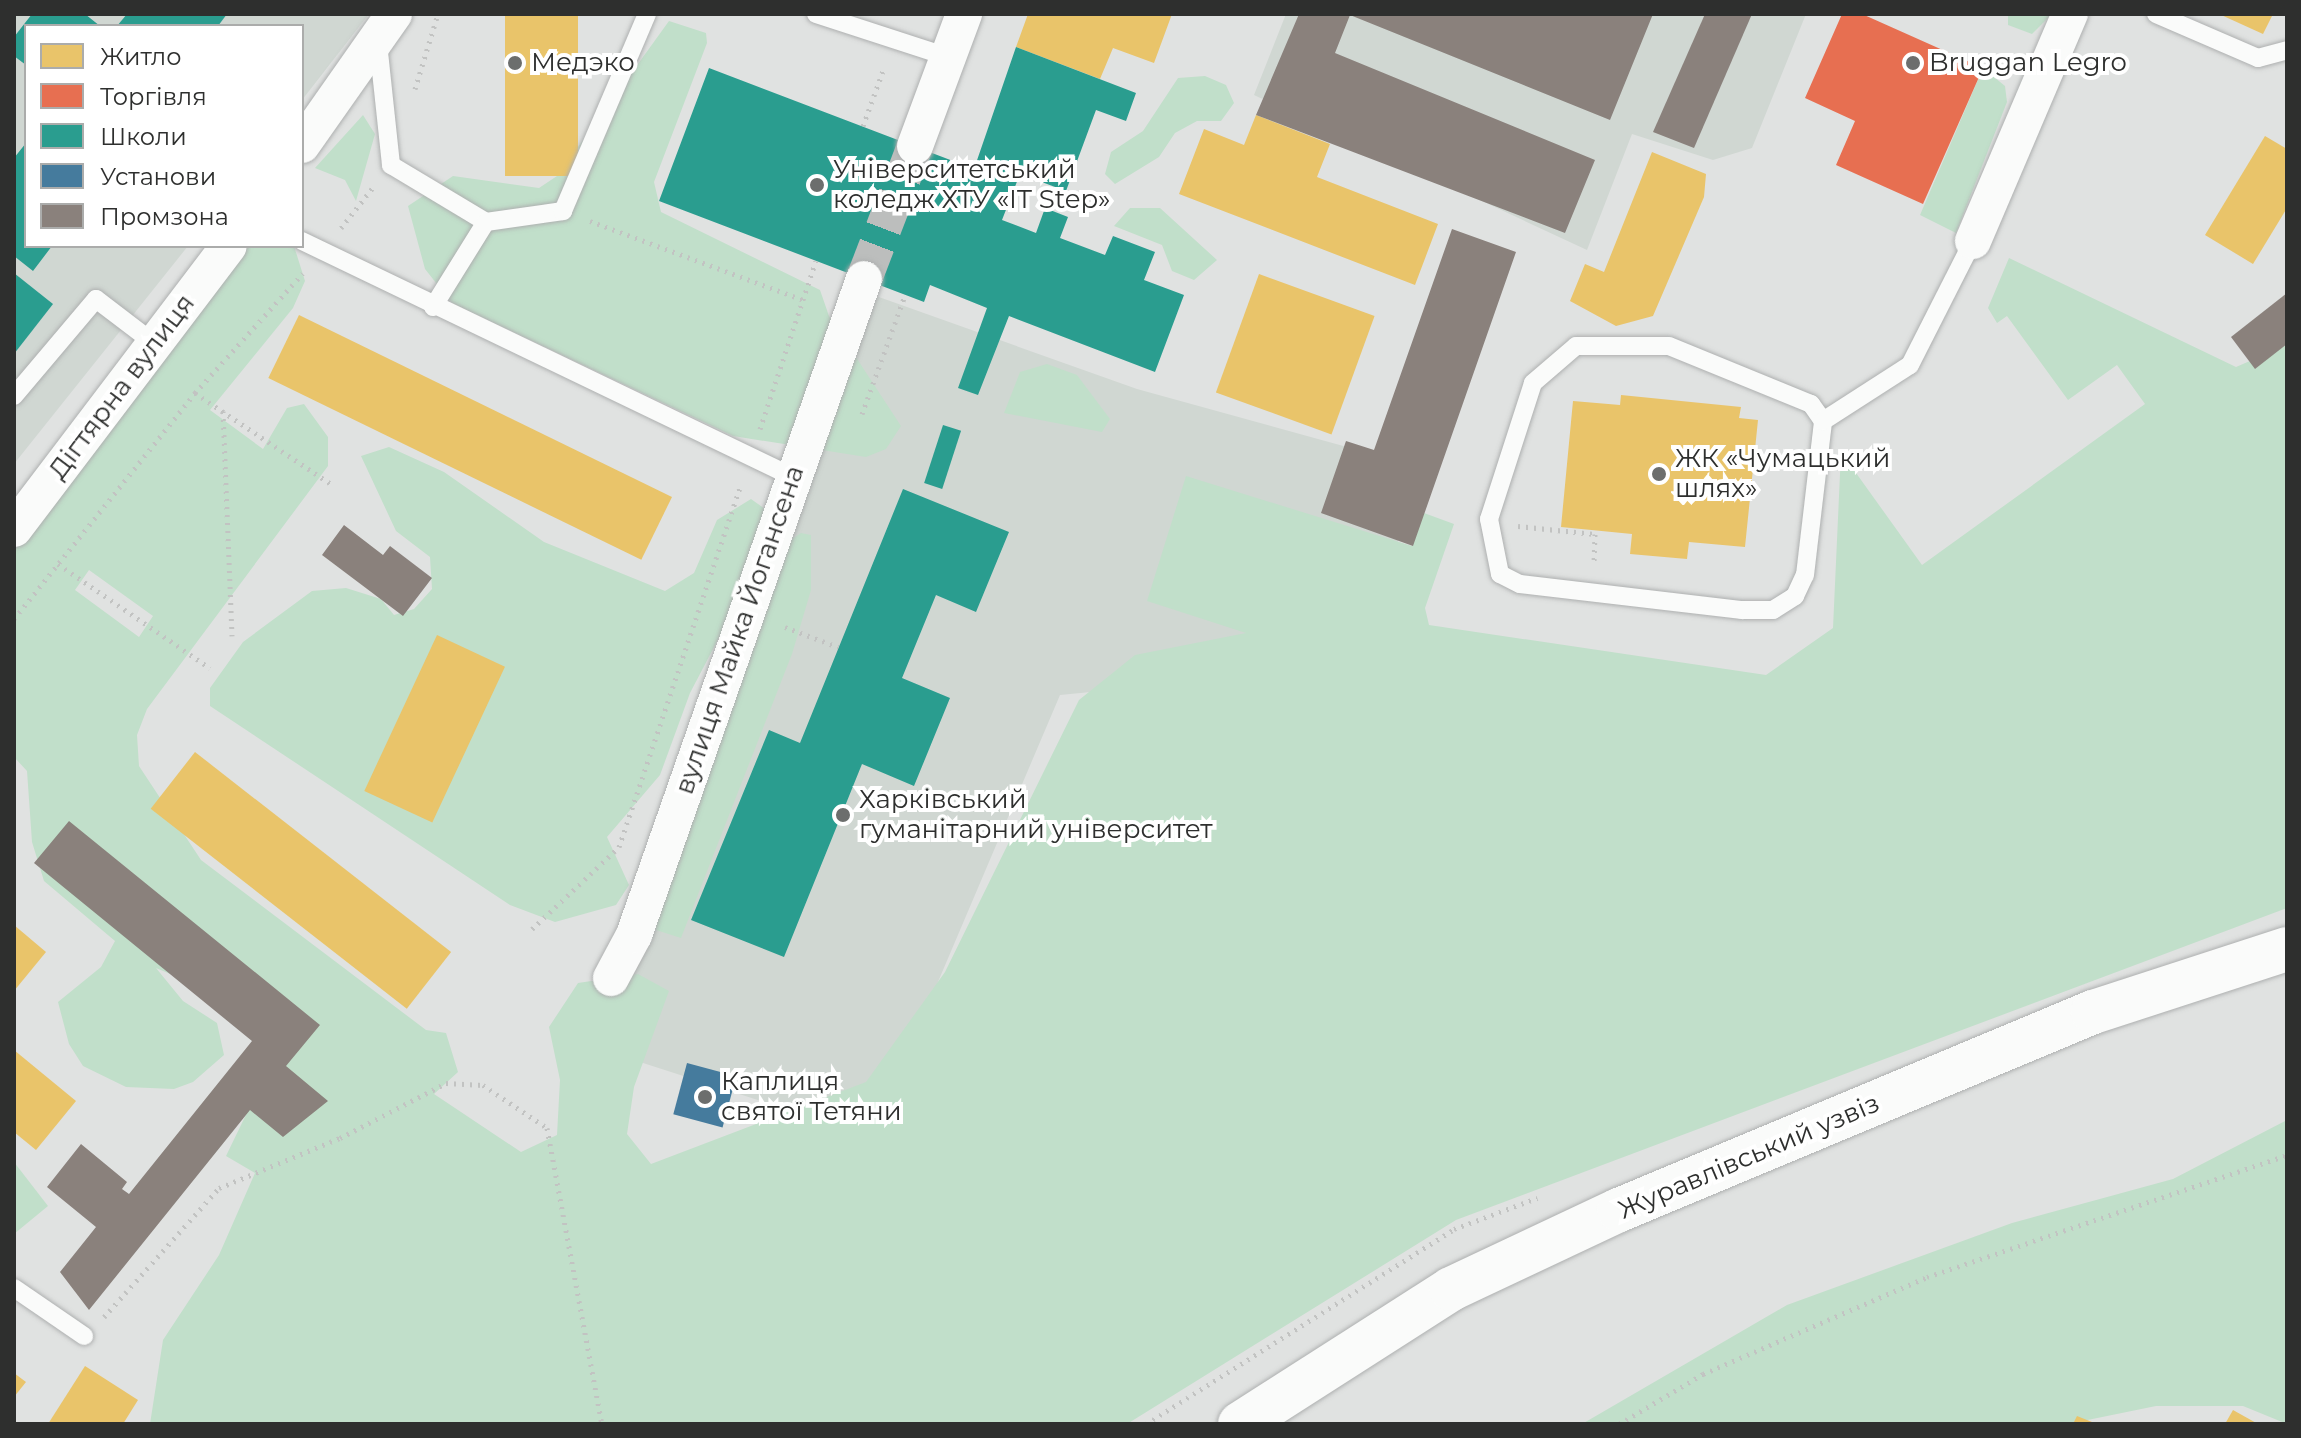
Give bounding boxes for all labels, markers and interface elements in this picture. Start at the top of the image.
legend [24,24,304,248]
text: Житло [100,42,182,71]
place label: Медэко [531,47,635,79]
place label: Bruggan Legro [1929,47,2127,79]
marker: Медэко [506,54,524,72]
marker: Bruggan Legro [1904,54,1922,72]
text: Торгівля [100,82,207,111]
text: Школи [100,122,187,151]
place label: Університетський коледж ХТУ «IT Step» [833,154,1110,216]
text: Установи [100,162,216,191]
marker: Університетський коледж ХТУ «IT Step» [808,176,826,194]
text: Промзона [100,202,229,231]
street label: Дігтярна вулиця [42,289,202,485]
place label: ЖК «Чумацький шлях» [1675,443,1890,504]
street label: вулиця Майка Йогансена [669,462,811,798]
marker: ЖК «Чумацький шлях» [1650,465,1668,483]
place label: Харківський гуманітарний університет [859,784,1212,846]
marker: Харківський гуманітарний університет [834,806,852,824]
place label: Каплиця святої Тетяни [721,1066,902,1128]
marker: Каплиця святої Тетяни [696,1088,714,1106]
street label: Журавлівський узвіз [1614,1088,1884,1226]

